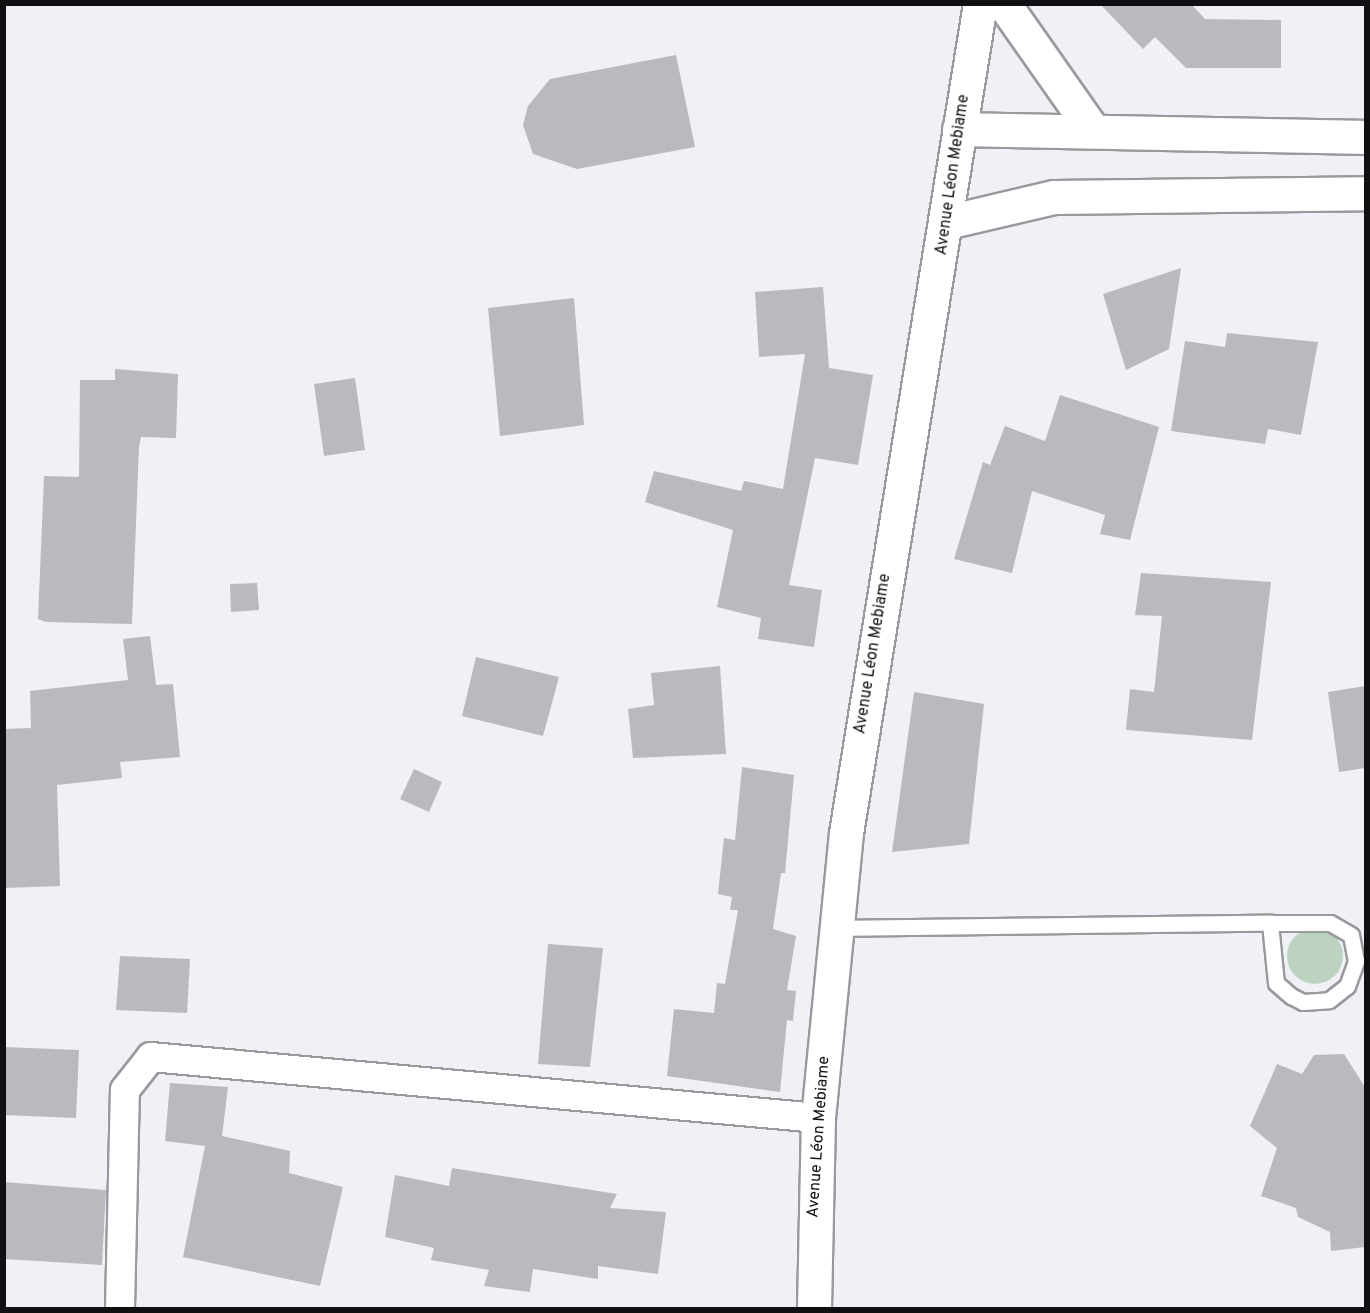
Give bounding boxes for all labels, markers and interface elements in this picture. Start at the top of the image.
street label: Avenue Léon Mebiame [932,93,974,257]
street label: Avenue Léon Mebiame [851,572,895,736]
street label: Avenue Léon Mebiame [804,1056,834,1218]

